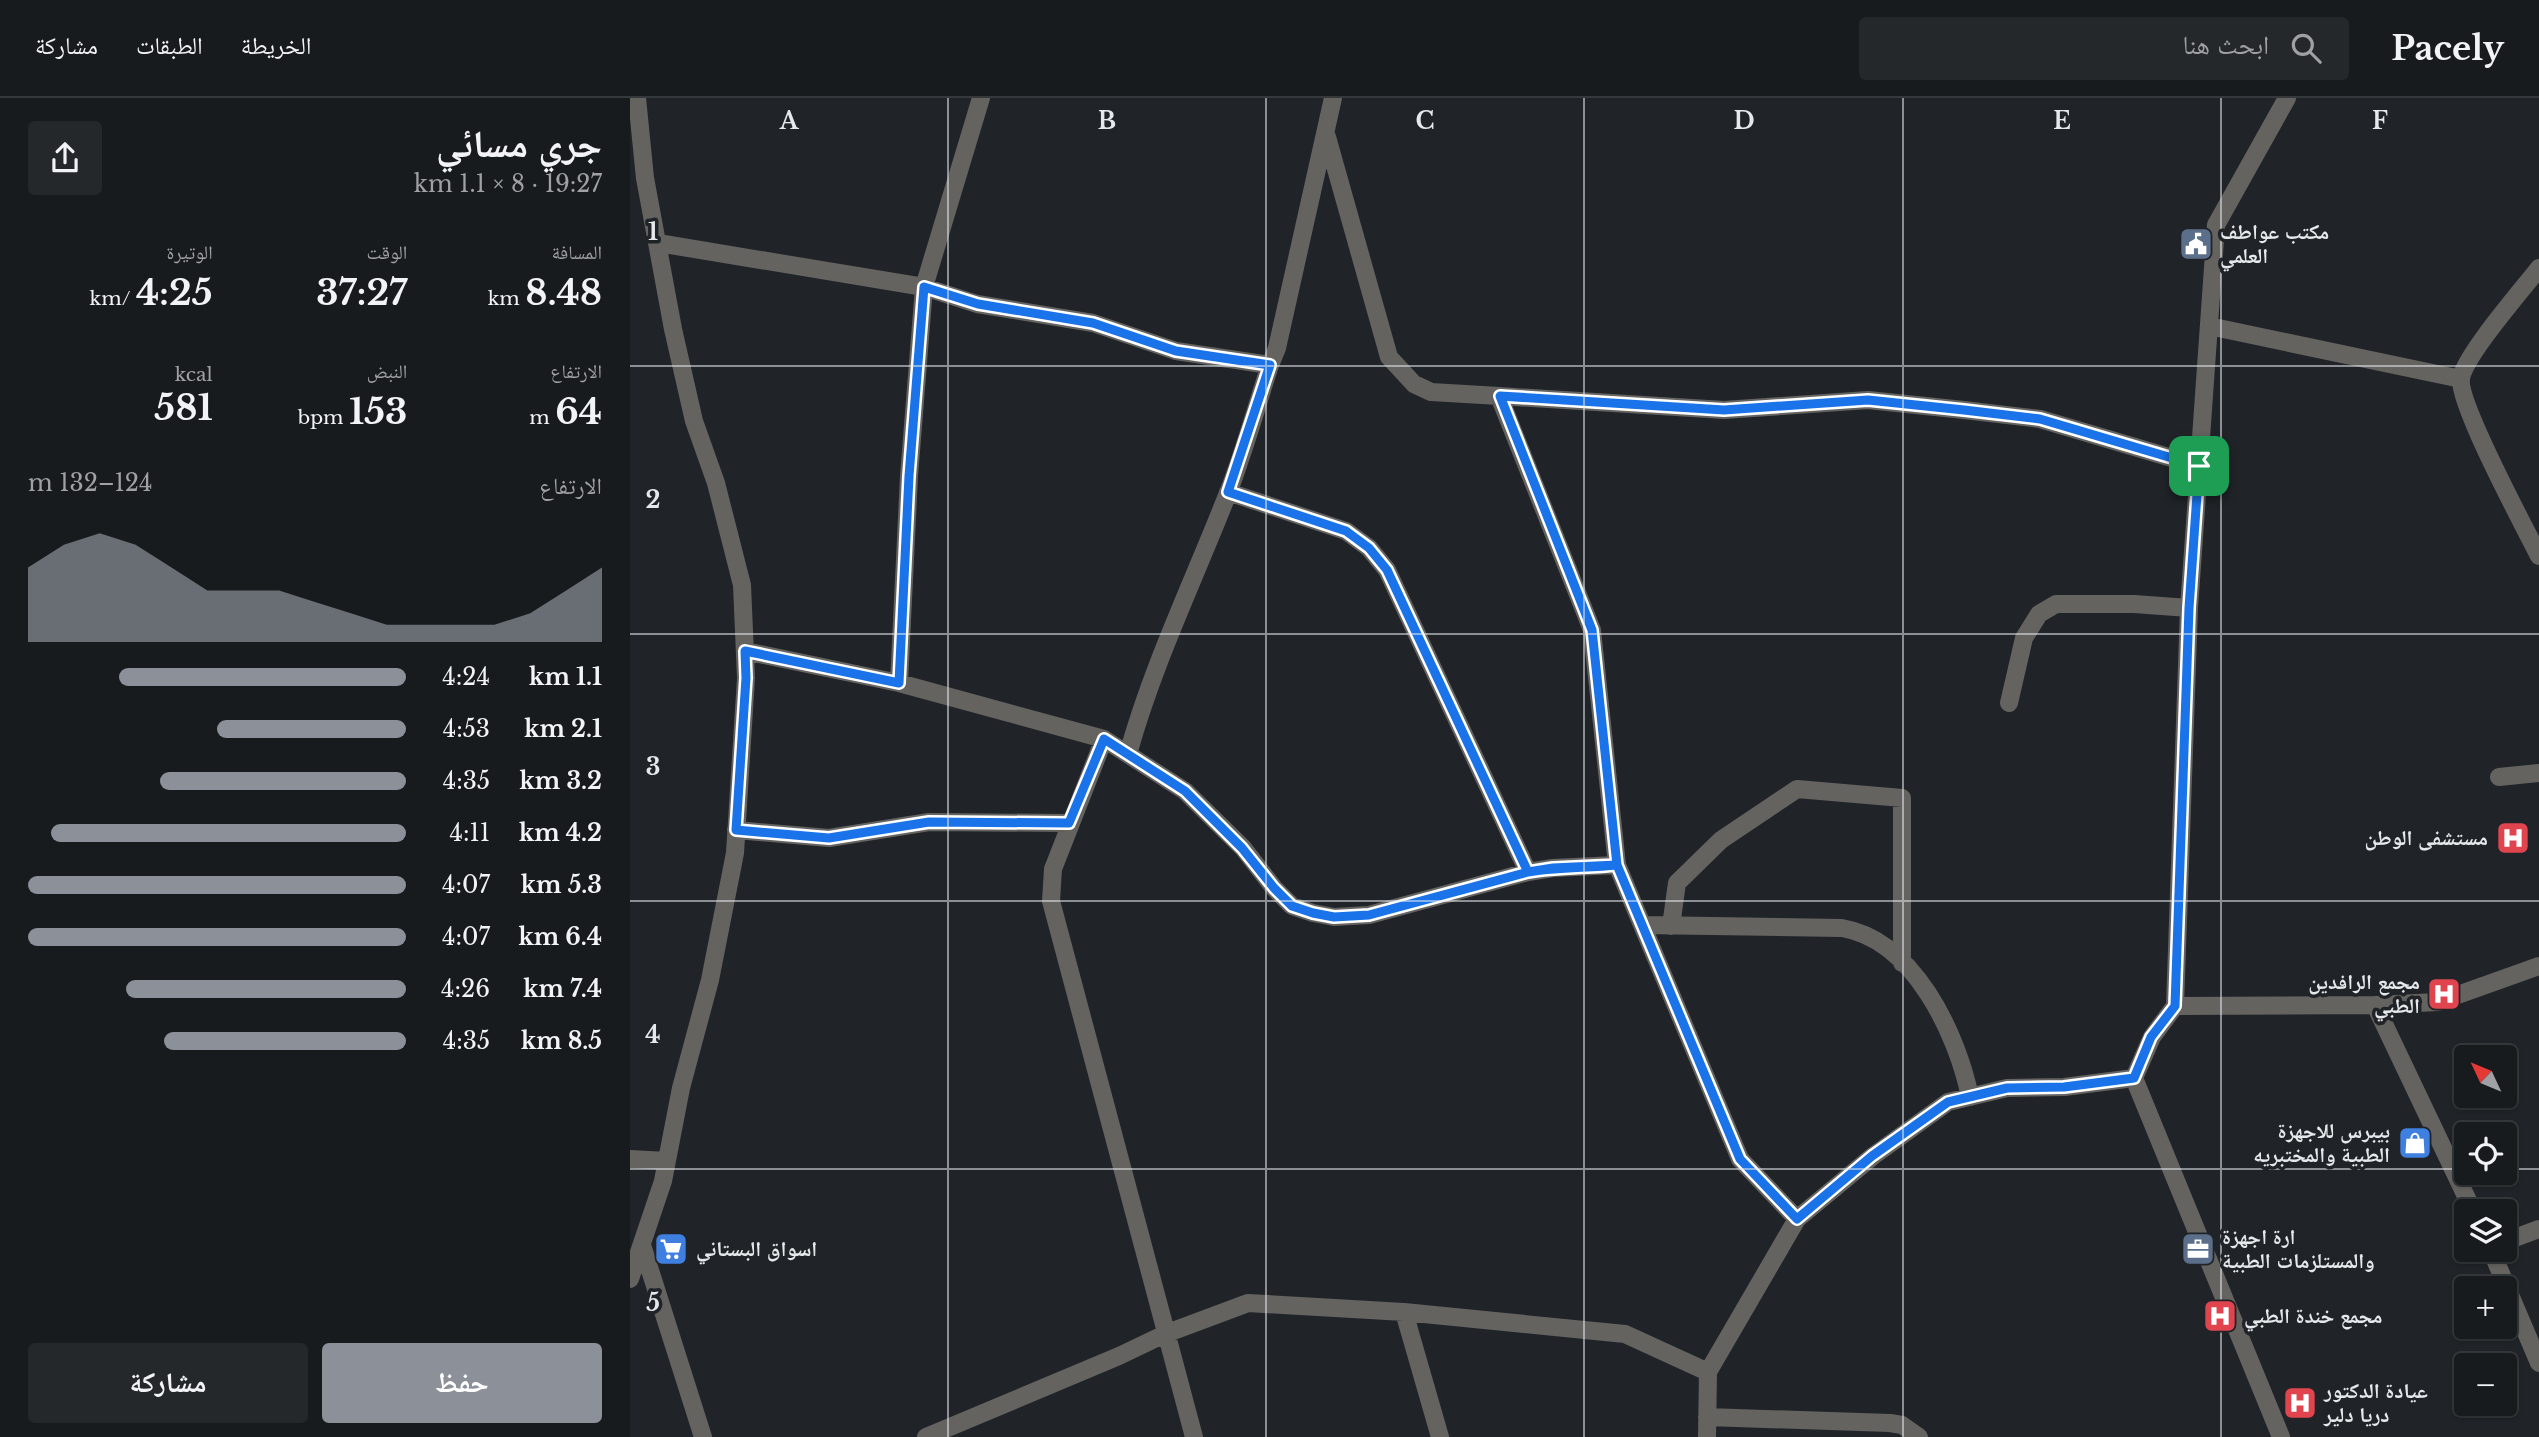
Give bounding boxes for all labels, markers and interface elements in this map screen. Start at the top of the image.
search box [1859,17,2349,80]
text: Pacely [2391,28,2504,69]
text: ابحث هنا [2182,29,2269,61]
icon: search [2287,29,2325,67]
text: مشاركة [35,31,98,60]
text: الطبقات [136,31,203,60]
text: الخريطة [241,31,311,60]
text: A [779,107,800,135]
text: B [1098,107,1116,135]
text: C [1416,107,1434,135]
text: D [1733,107,1755,135]
text: E [2053,107,2071,135]
text: F [2372,107,2388,135]
text: جري مسائي [436,120,602,167]
button: share [28,121,102,195]
text: 19:27 · 8 × 1.1 km [414,170,602,198]
text: 1 [648,218,658,246]
place label: مكتب عواطف العلمي [2220,219,2329,272]
public building icon: مكتب عواطف العلمي [2177,225,2215,263]
text: الوتيرة [166,241,213,264]
text: الوقت [366,241,407,264]
text: المسافة [552,241,602,264]
text: 4:25 [136,271,213,314]
text: 37:27 [316,271,407,314]
text: 8.48 [525,271,602,314]
text: /km [90,287,136,310]
text: km [488,287,525,310]
text: النبض [367,360,407,383]
text: الارتفاع [550,360,602,383]
text: kcal [175,363,213,386]
text: 581 [154,386,213,429]
text: 153 [349,390,407,433]
text: 64 [555,390,602,433]
text: bpm [298,406,349,429]
text: m [529,406,555,429]
pin [2169,436,2229,496]
icon: arrive [2180,447,2218,485]
text: 124–132 m [28,469,152,497]
text: الارتفاع [539,472,602,500]
text: 2 [646,486,660,514]
text: 4:24 [442,663,490,691]
text: 1.1 km [529,663,602,691]
text: 4:53 [443,715,490,743]
text: 2.1 km [524,715,602,743]
text: 3 [646,753,660,781]
text: 4:35 [443,767,490,795]
text: 3.2 km [520,767,602,795]
text: 4:11 [449,819,490,847]
text: 4.2 km [519,819,602,847]
hospital icon: مستشفى الوطن [2494,819,2532,857]
place label: مستشفى الوطن [2365,825,2488,851]
text: 4:07 [442,871,490,899]
text: 5.3 km [521,871,602,899]
text: 4:07 [442,923,490,951]
text: 6.4 km [518,923,602,951]
place label: مجمع الرافدين الطبي [2308,969,2420,1022]
text: 4:26 [441,975,490,1003]
text: 7.4 km [523,975,602,1003]
hospital icon: مجمع الرافدين الطبي [2425,975,2463,1013]
text: 4 [645,1021,661,1049]
text: 4:35 [443,1027,490,1055]
text: 8.5 km [521,1027,602,1055]
north arrow [2454,1045,2516,1108]
map controls [2454,1045,2517,1416]
place label: بيبرس للاجهزة الطبية والمختبريه [2253,1118,2390,1168]
button: locate [2454,1122,2517,1185]
shop icon: بيبرس للاجهزة الطبية والمختبريه [2396,1124,2434,1162]
button: layers [2454,1199,2517,1262]
place label: ارة اجهزة والمستلزمات الطبية [2222,1224,2375,1274]
supermarket icon: اسواق البستاني [652,1230,690,1268]
office icon: ارة اجهزة والمستلزمات الطبية [2179,1230,2217,1268]
place label: اسواق البستاني [696,1236,817,1265]
button: + [2454,1276,2517,1339]
text: 5 [646,1289,660,1317]
hospital icon: مجمع خندة الطبي [2201,1297,2239,1335]
place label: مجمع خندة الطبي [2244,1303,2382,1332]
button: مشاركة [28,1343,308,1423]
button: حفظ [322,1343,602,1423]
button: − [2454,1353,2517,1416]
place label: عيادة الدكتور دريا دلير [2323,1378,2428,1428]
hospital icon: عيادة الدكتور دريا دلير [2281,1384,2319,1422]

